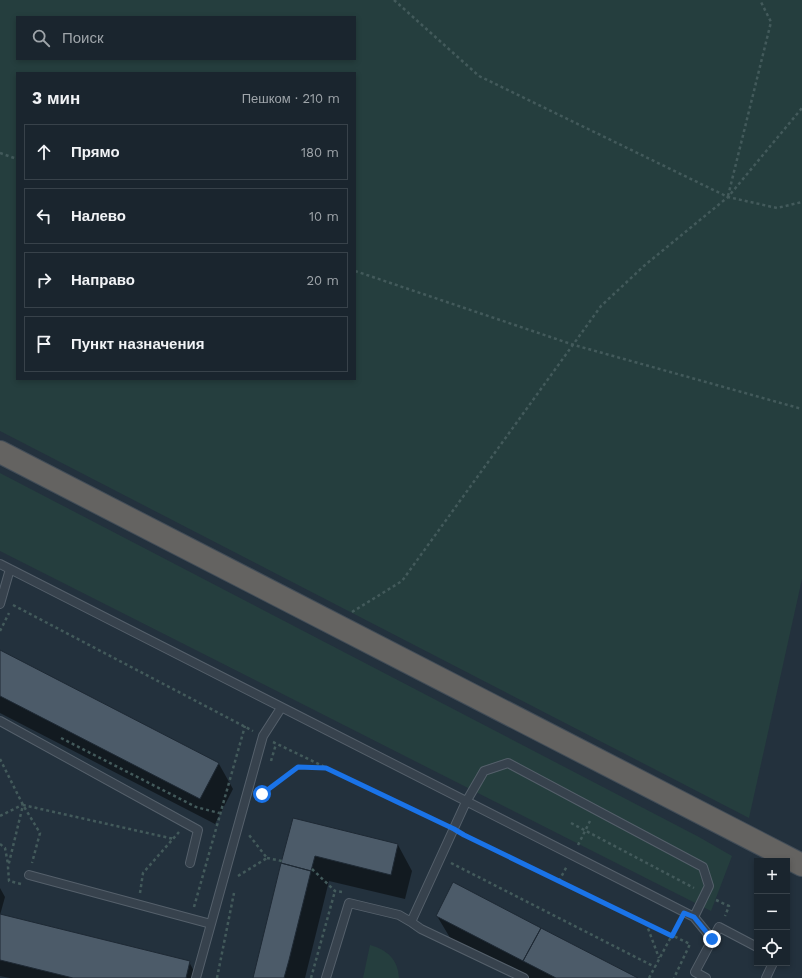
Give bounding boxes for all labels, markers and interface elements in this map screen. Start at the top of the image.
search box [16,16,356,60]
icon: search [30,27,52,49]
text: Поиск [62,29,104,47]
text: 3 мин [32,88,80,108]
text: Пешком · 210 m [242,91,340,106]
icon: ahead [33,141,55,163]
text: Прямо [71,143,120,161]
text: 180 m [301,145,339,160]
icon: left [33,205,55,227]
text: Налево [71,207,126,225]
text: 10 m [309,209,339,224]
icon: right [33,269,55,291]
text: Направо [71,271,135,289]
text: 20 m [307,273,339,288]
icon: arrive [33,333,55,355]
text: Пункт назначения [71,335,204,353]
route start [253,785,271,803]
map controls [754,858,790,966]
button: + [754,858,790,894]
button: − [754,894,790,930]
route end [703,930,721,948]
button: locate [754,930,790,966]

